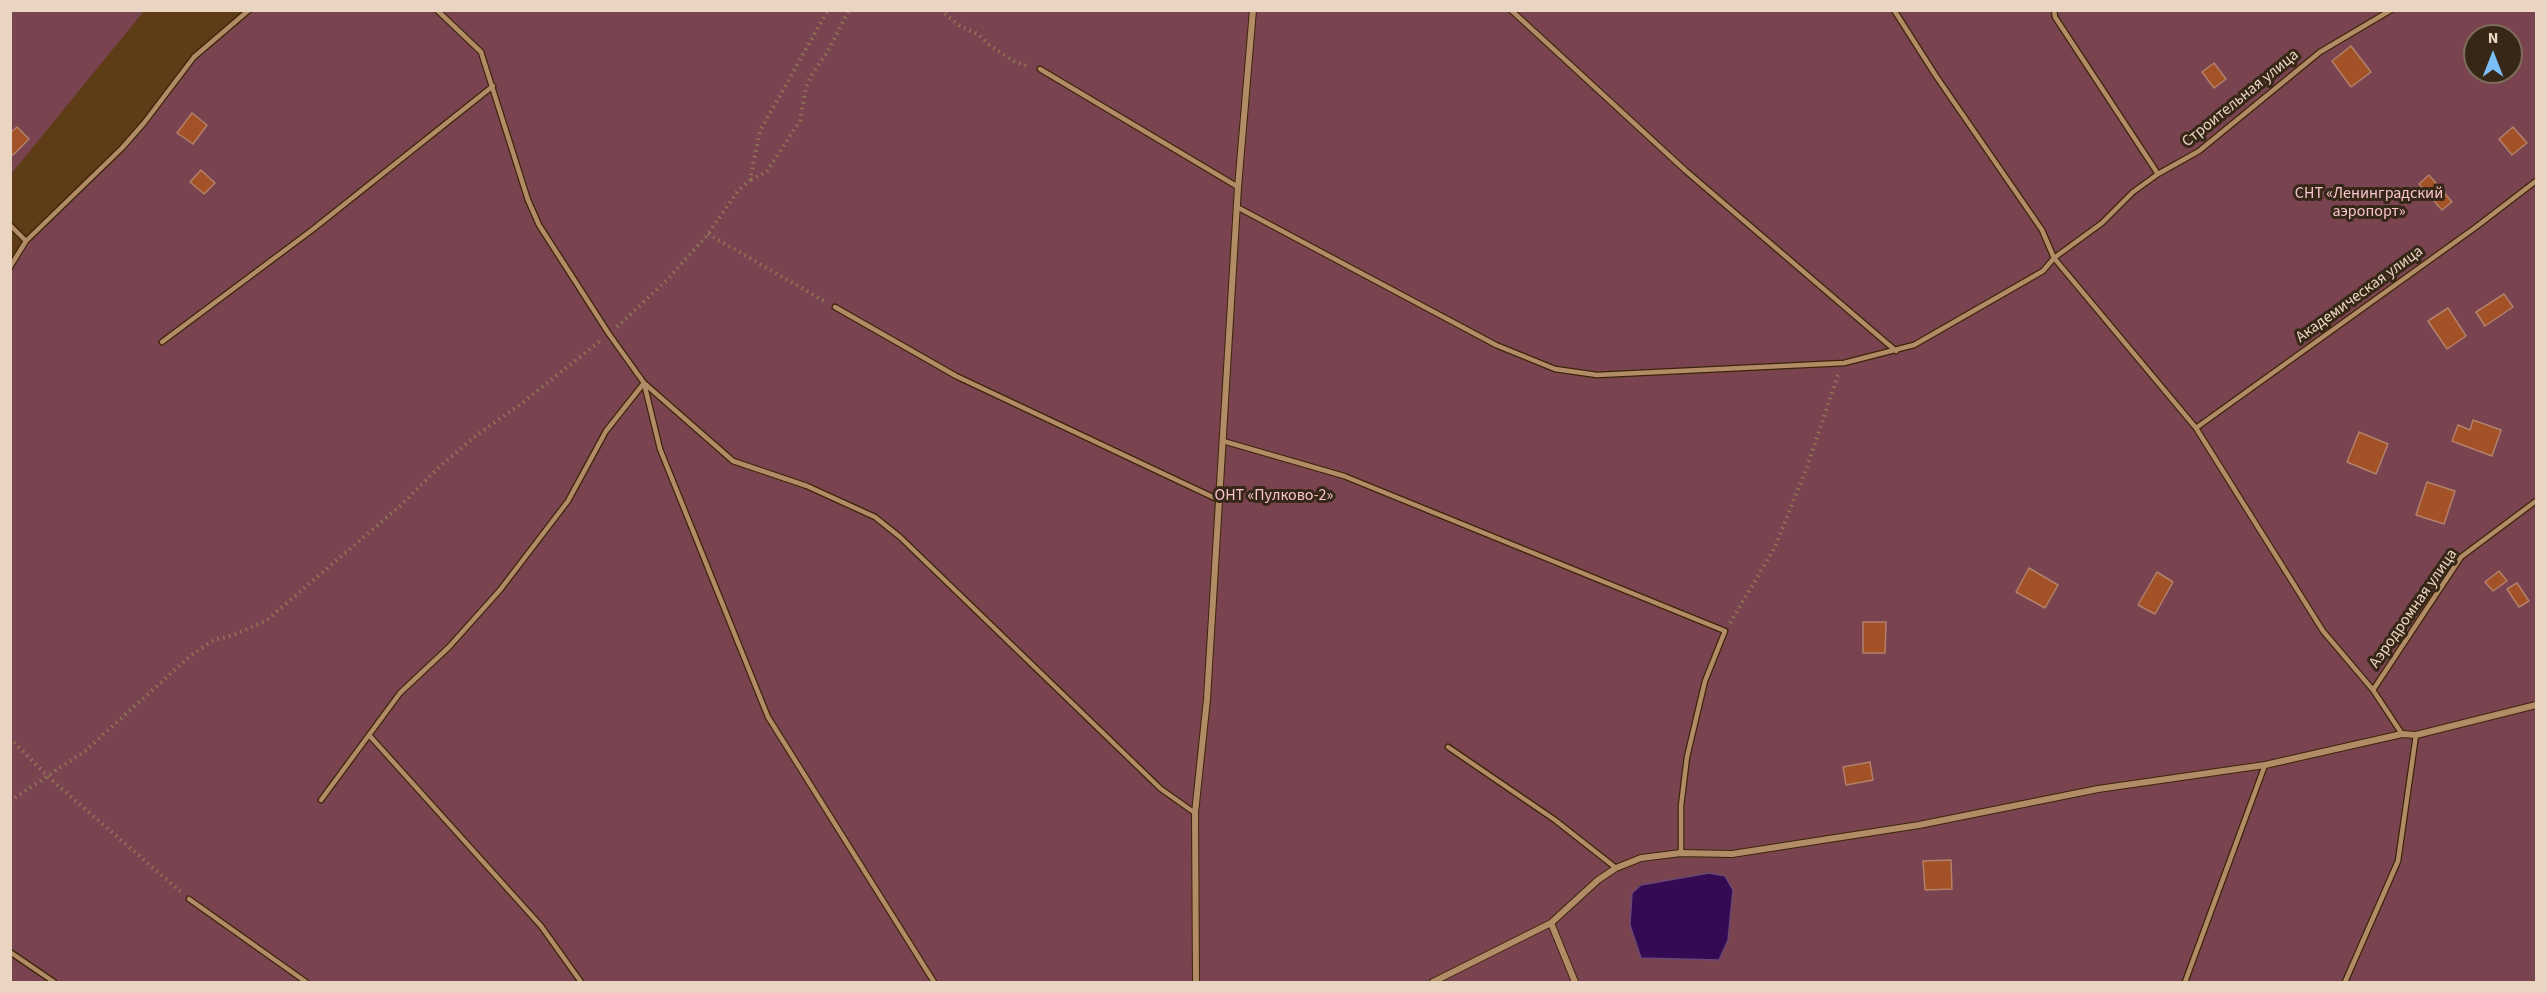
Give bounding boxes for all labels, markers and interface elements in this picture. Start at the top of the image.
north arrow [2463,24,2523,84]
text: N [2488,27,2498,49]
street label: Строительная улица [2179,46,2303,152]
park label: СНТ «Ленинградский аэропорт» [2295,184,2443,222]
street label: Академическая улица [2293,242,2427,348]
park label: ОНТ «Пулково-2» [1215,486,1333,506]
street label: Аэродромная улица [2366,546,2462,672]

